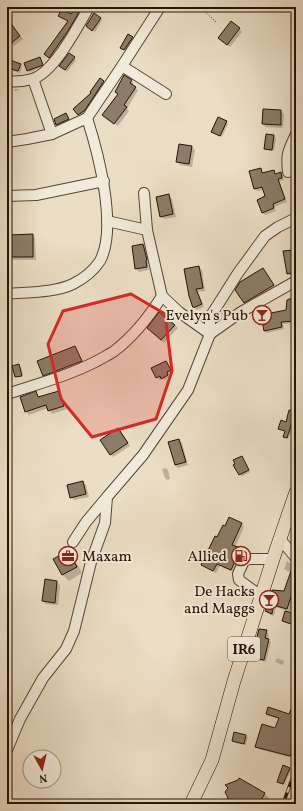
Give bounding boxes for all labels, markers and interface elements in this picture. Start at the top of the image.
bar icon: Evelyn's Pub [251,304,273,326]
place label: Evelyn's Pub [166,306,248,327]
office icon: Maxam [57,545,79,567]
fuel station icon: Allied [230,545,252,567]
place label: Maxam [82,547,132,568]
place label: Allied [187,547,227,568]
place label: De Hacks and Maggs [184,582,255,620]
bar icon: De Hacks and Maggs [258,589,280,611]
road number: IR6 [228,637,260,661]
north arrow [22,749,62,789]
text: N [38,769,48,785]

